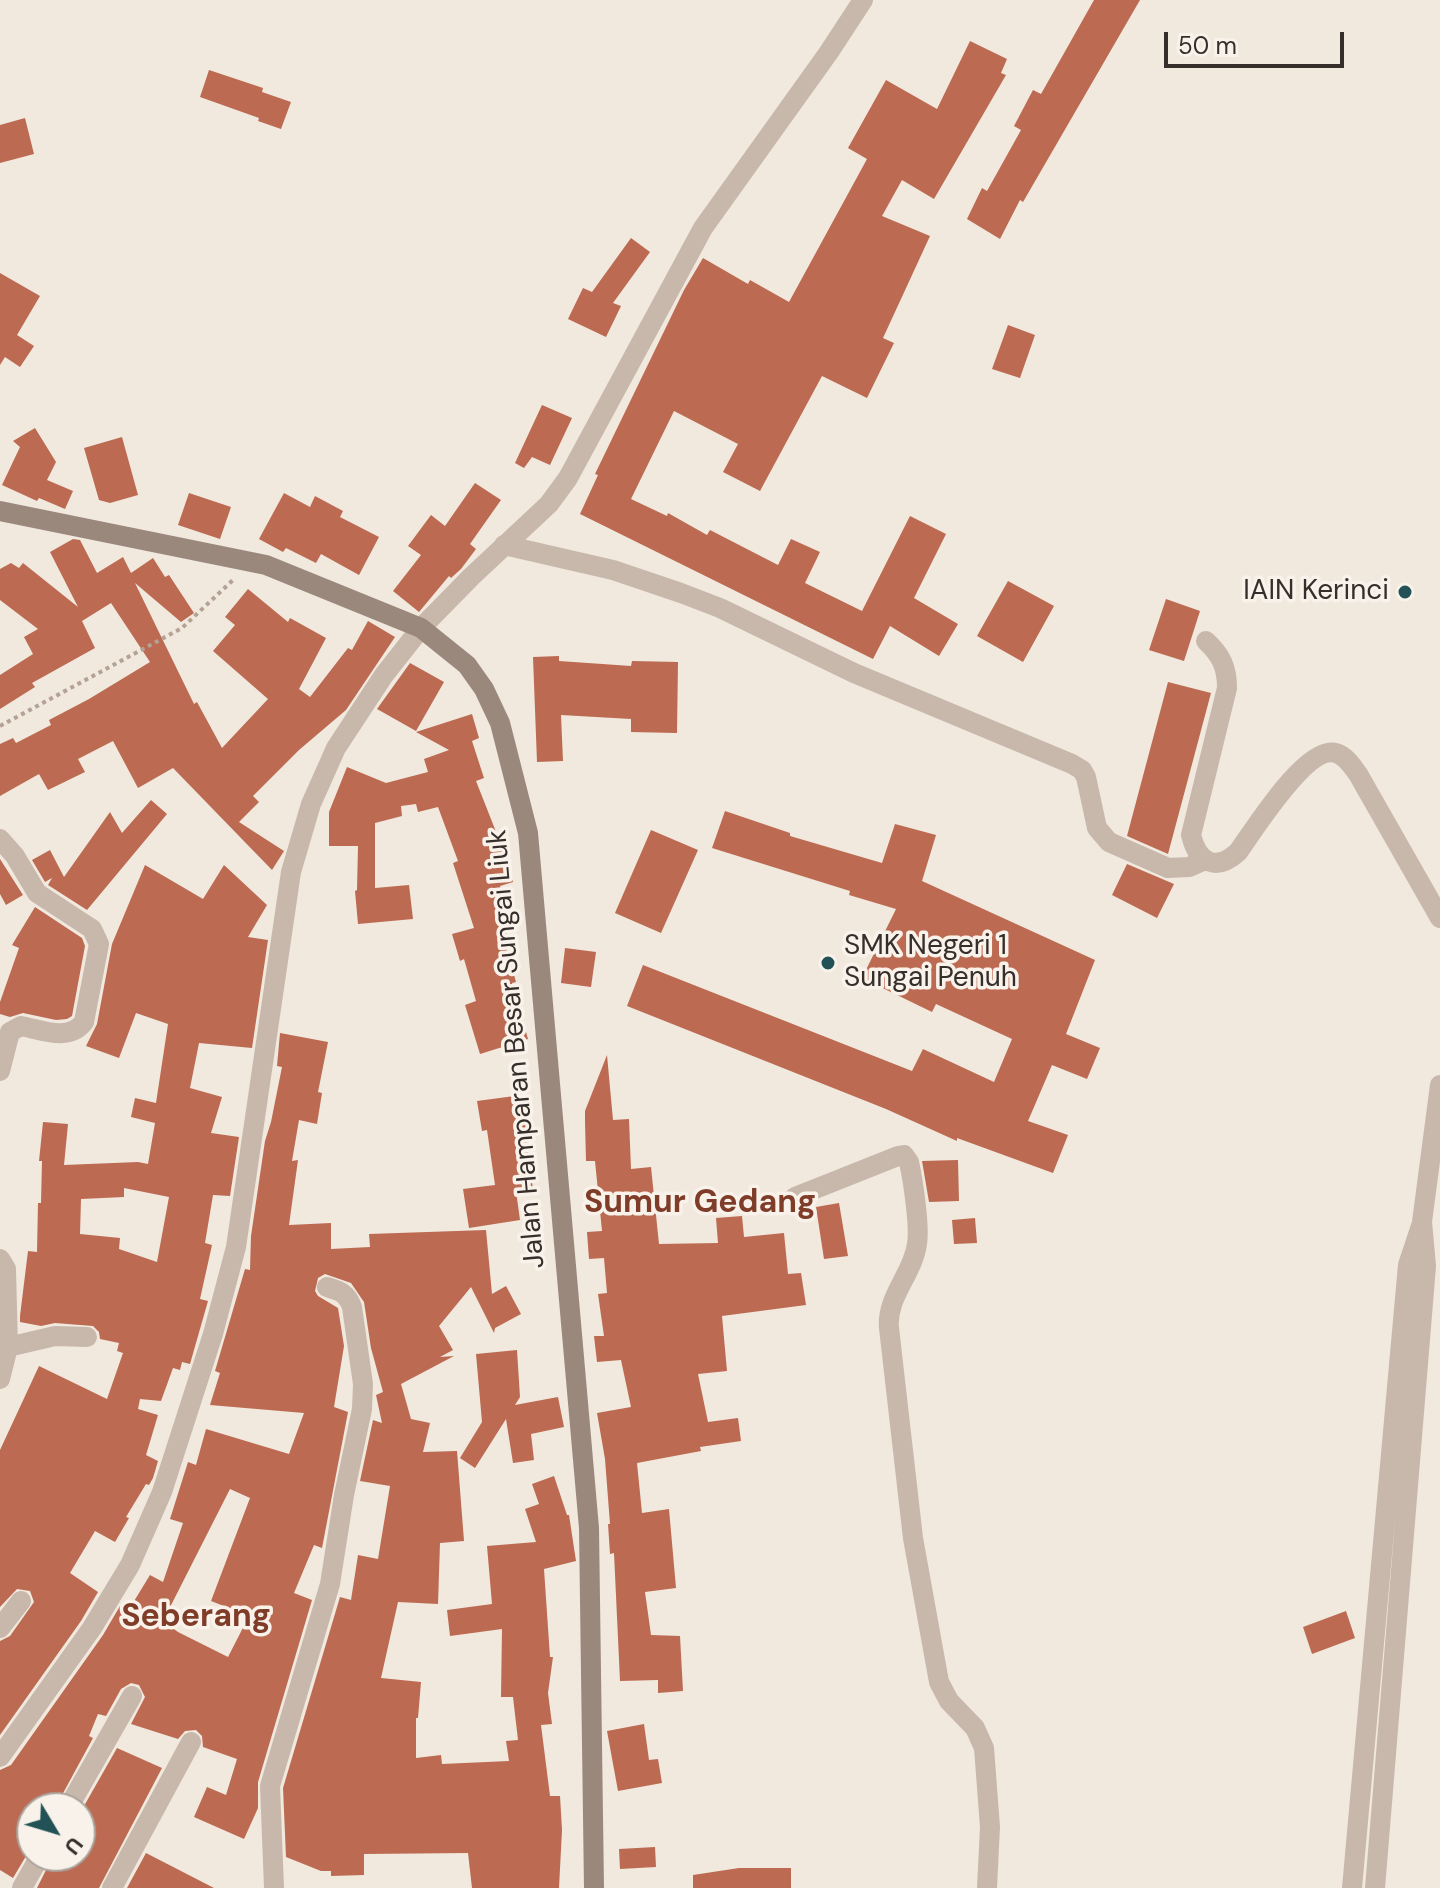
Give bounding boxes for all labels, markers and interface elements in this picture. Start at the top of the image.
scale bar [1168,16,1348,66]
text: 50 m [1178,30,1237,61]
place label: IAIN Kerinci [1243,575,1389,609]
marker: IAIN Kerinci [1396,583,1414,601]
street label: Jalan Hamparan Besar Sungai Liuk [481,828,553,1270]
place label: SMK Negeri 1 Sungai Penuh [844,930,1017,996]
marker: SMK Negeri 1 Sungai Penuh [819,954,837,972]
district label: Sumur Gedang [584,1185,816,1223]
district label: Seberang [121,1599,271,1637]
north arrow [16,1792,96,1872]
text: U [58,1831,90,1861]

